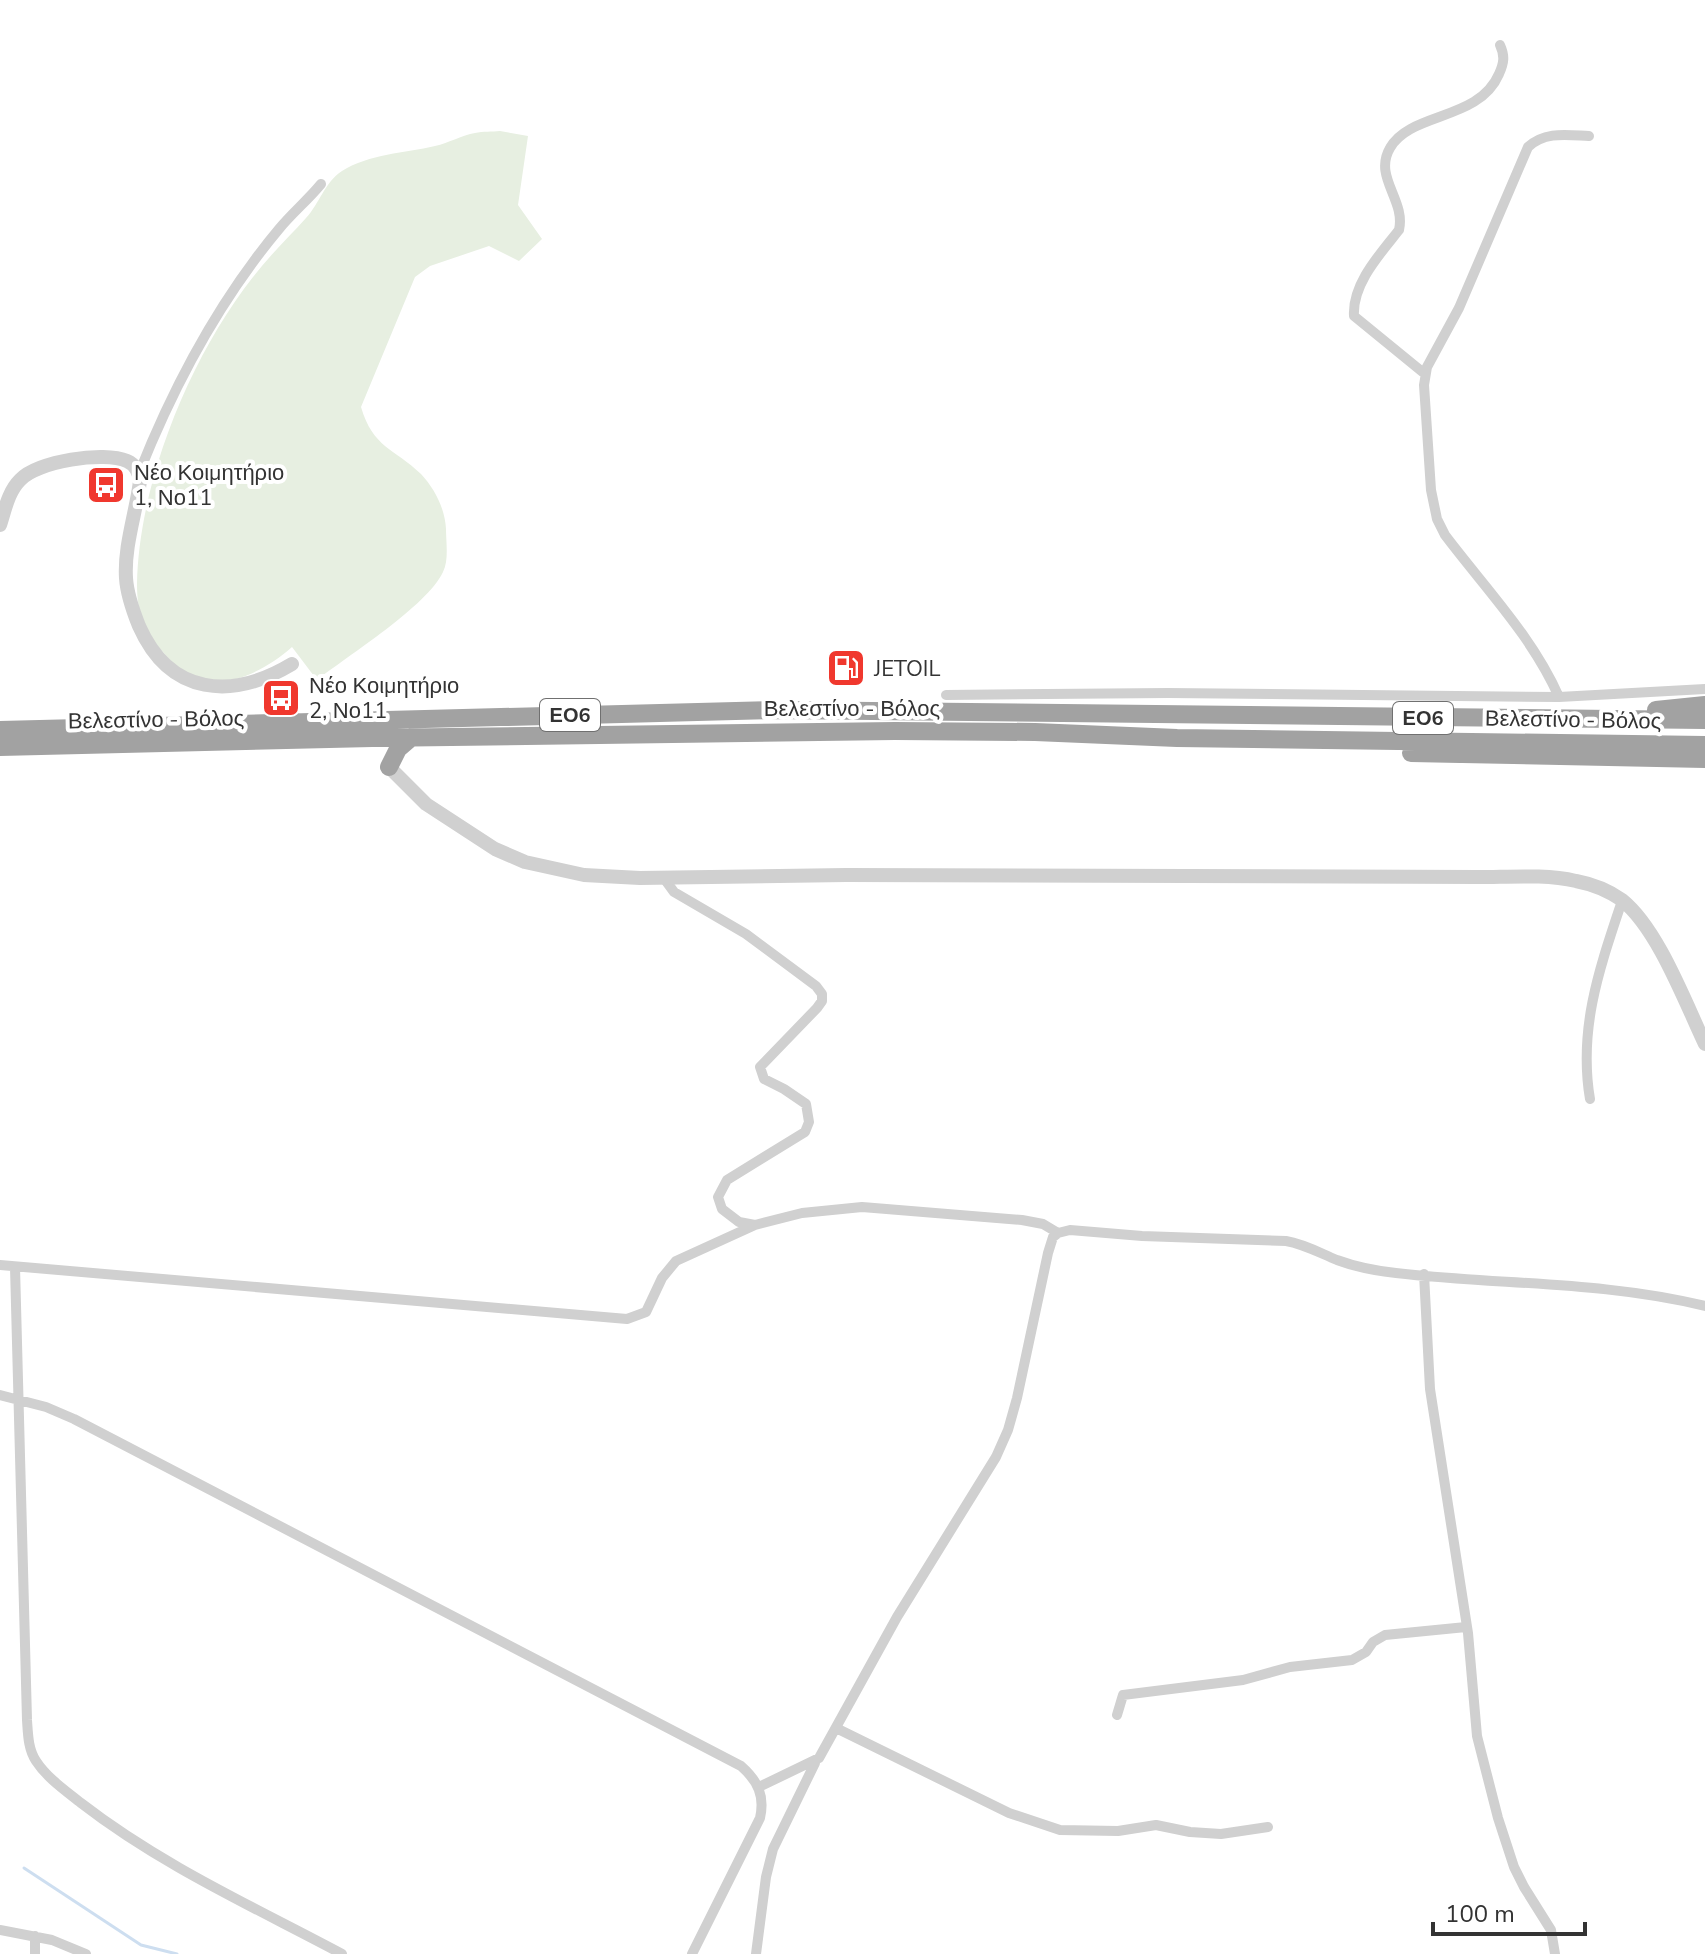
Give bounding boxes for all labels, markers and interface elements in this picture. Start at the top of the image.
place label: Νέο Κοιμητήριο 1, Νο11 [134,458,284,513]
bus stop icon: Νέο Κοιμητήριο 1, Νο11 [85,464,127,506]
fuel station icon: JETOIL [825,647,867,689]
place label: JETOIL [873,654,940,684]
place label: Νέο Κοιμητήριο 2, Νο11 [309,671,459,726]
bus stop icon: Νέο Κοιμητήριο 2, Νο11 [260,677,302,719]
street label: Βελεστίνο - Βόλος [764,694,940,724]
road number: ΕΟ6 [540,699,600,731]
road number: ΕΟ6 [1393,702,1453,734]
street label: Βελεστίνο - Βόλος [68,703,244,737]
street label: Βελεστίνο - Βόλος [1485,703,1661,737]
scale bar [1433,1886,1585,1936]
text: 100 m [1445,1898,1515,1930]

